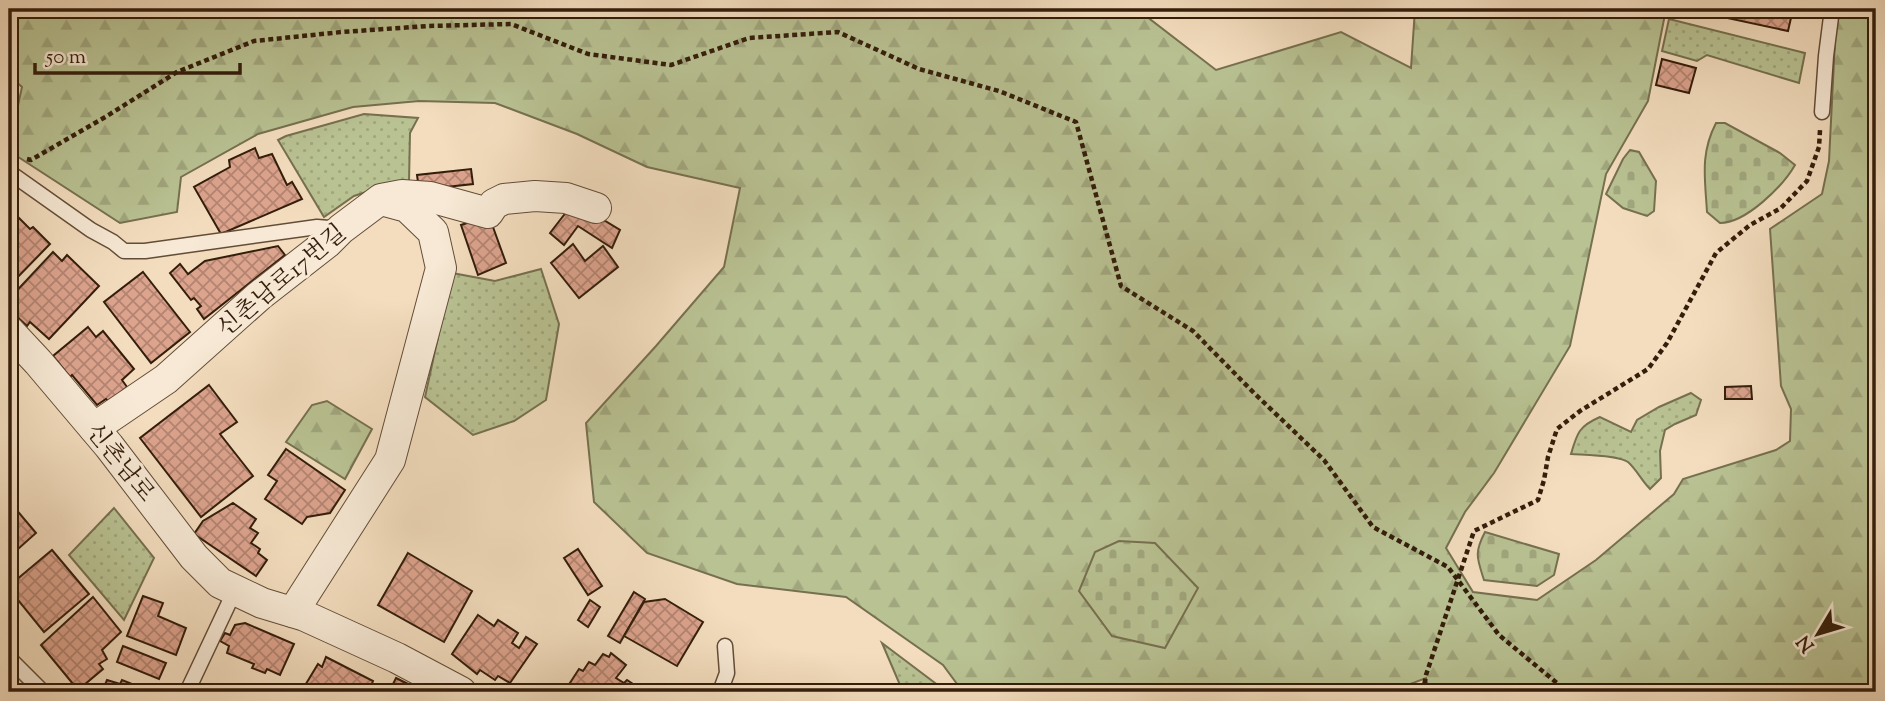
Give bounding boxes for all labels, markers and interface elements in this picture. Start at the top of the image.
scale bar [35,32,240,76]
text: 50 m [45,43,86,73]
street label: 신촌남로17번길 [210,217,354,346]
street label: 신촌남로 [77,417,162,510]
north arrow [1784,600,1854,670]
text: N [1791,629,1822,657]

